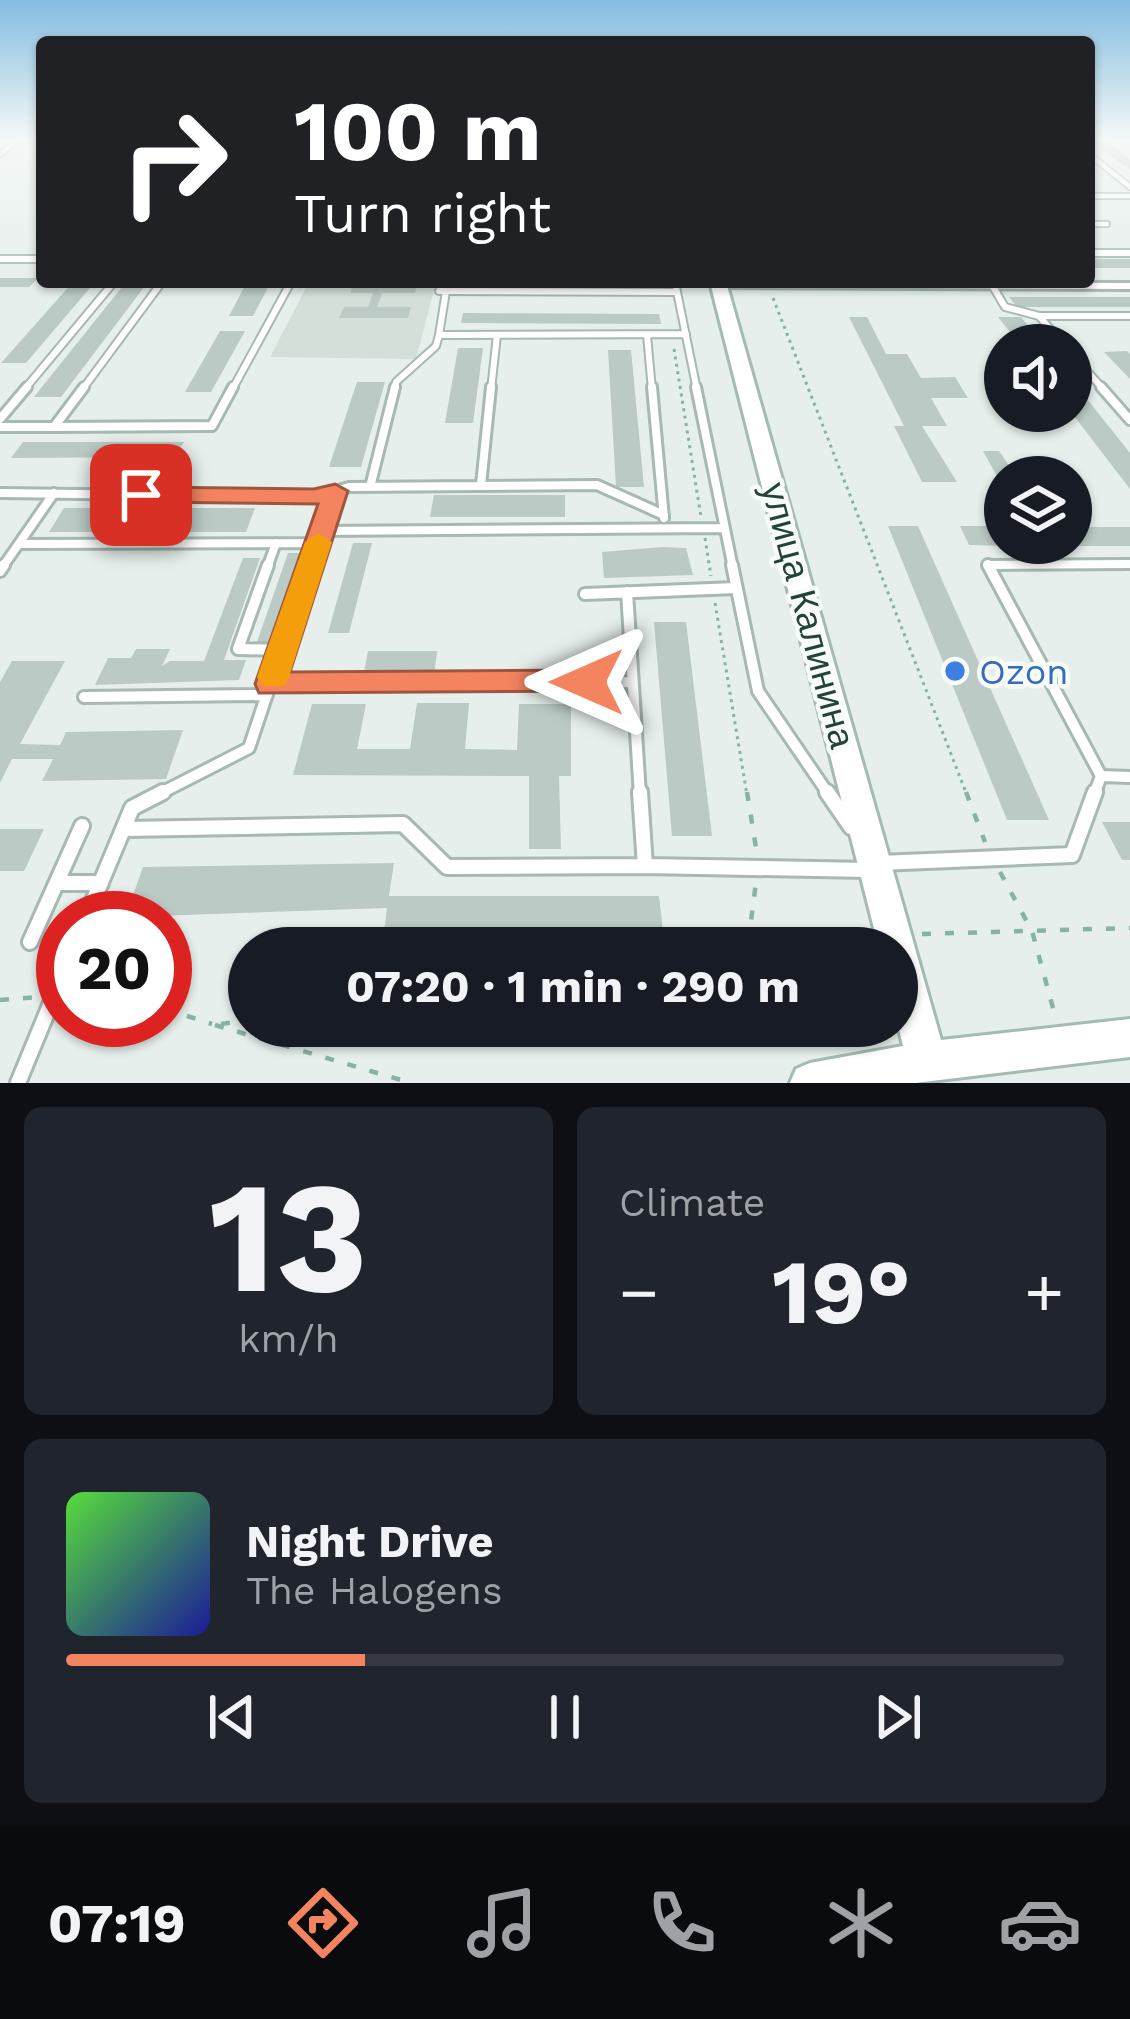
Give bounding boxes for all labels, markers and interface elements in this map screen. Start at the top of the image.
text: 100 m [294,82,541,180]
icon: right [96,84,252,240]
text: Turn right [294,182,551,245]
map controls [984,324,1092,564]
button: sound [984,324,1092,432]
pin [90,444,192,546]
button: layers [984,456,1092,564]
icon: arrive [108,462,174,528]
street label: улица Калинина [752,478,864,754]
position arrow [524,619,650,745]
place label: Ozon [979,651,1069,693]
marker: Ozon [942,658,968,684]
speed limit sign: 20 [36,891,192,1047]
text: 07:20 · 1 min · 290 m [346,960,800,1013]
text: 13 [209,1146,368,1329]
text: Climate [619,1180,765,1225]
text: 19° [772,1239,911,1345]
text: − [619,1254,659,1331]
text: + [1024,1254,1064,1331]
text: km/h [238,1316,339,1361]
text: Night Drive [246,1515,494,1568]
text: The Halogens [246,1568,502,1613]
icon: previous [199,1684,265,1750]
icon: pause [532,1684,598,1750]
icon: next [865,1684,931,1750]
icon: directions [281,1881,365,1965]
icon: music [460,1881,544,1965]
icon: phone [640,1881,724,1965]
icon: climate [819,1881,903,1965]
icon: car [998,1881,1082,1965]
text: 07:19 [48,1892,186,1955]

